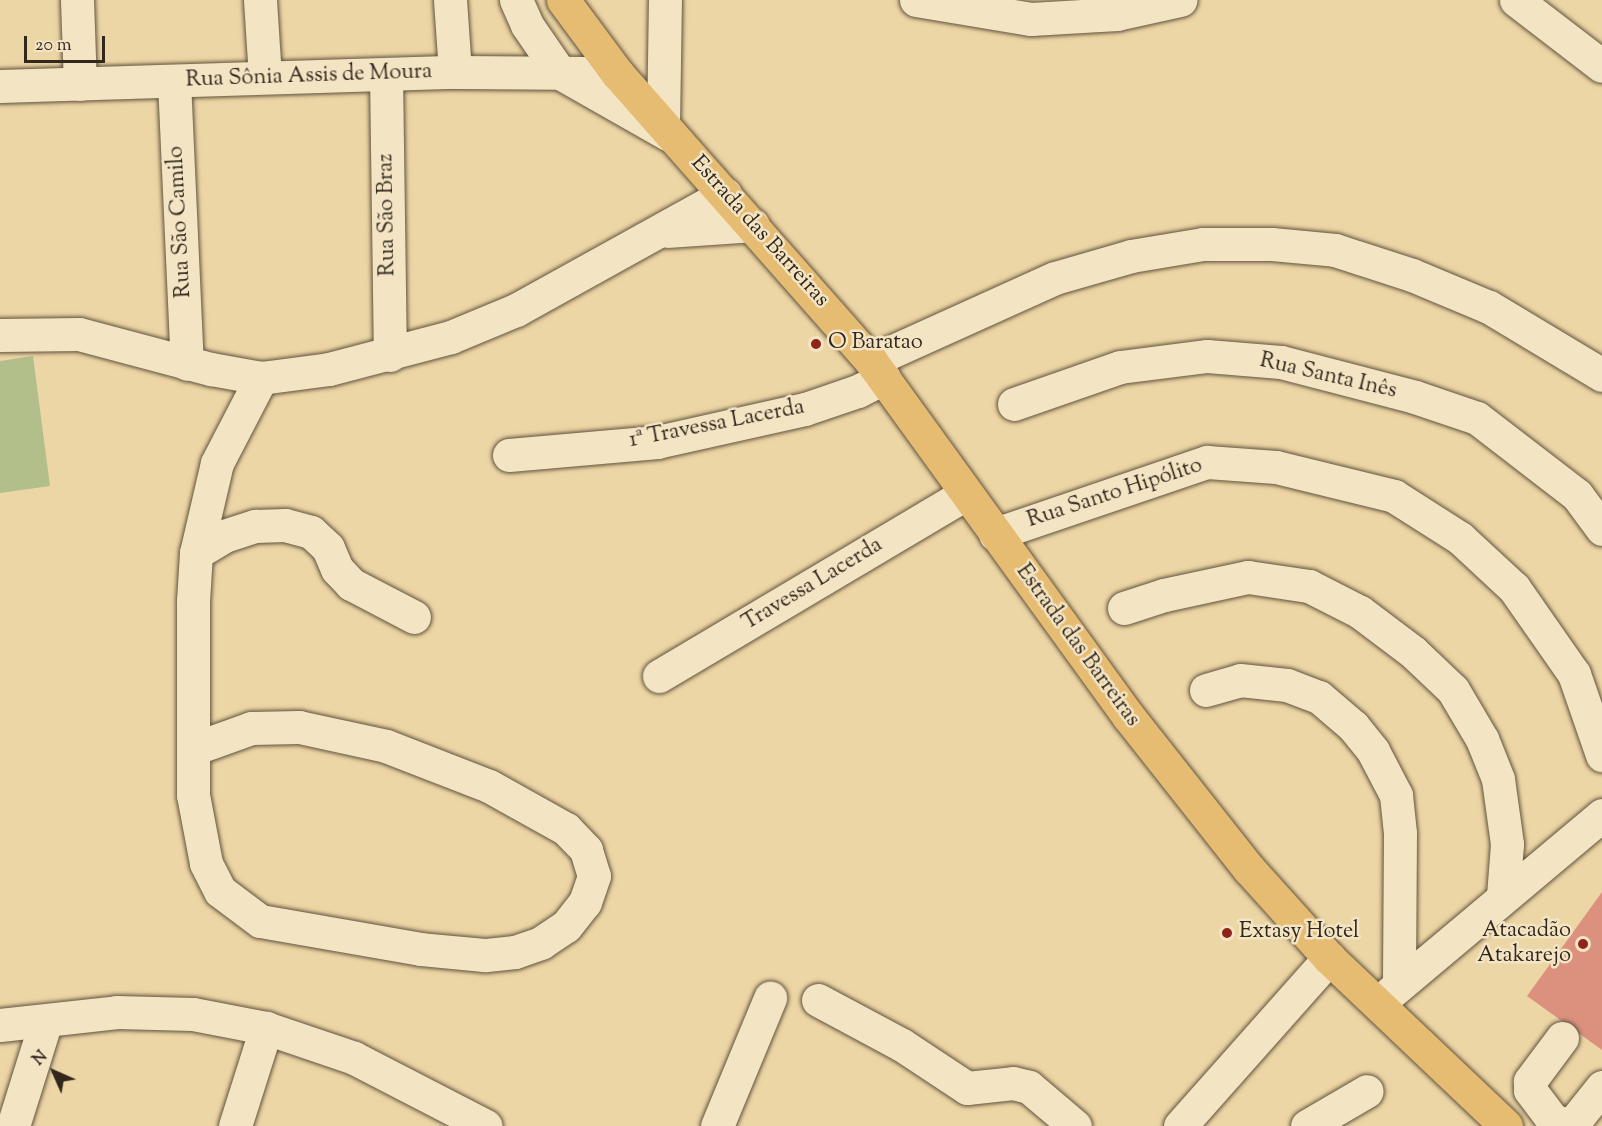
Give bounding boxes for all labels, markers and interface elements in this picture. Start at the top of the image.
scale bar [27,24,108,62]
text: 20 m [35,33,72,59]
street label: Rua Sônia Assis de Moura [185,60,433,94]
street label: Rua São Camilo [164,145,198,299]
street label: Estrada das Barreiras [684,151,834,313]
street label: Rua São Braz [374,153,402,277]
place label: O Baratao [828,331,923,357]
marker: O Baratao [809,337,823,351]
street label: Rua Santa Inês [1257,348,1399,406]
street label: 1ª Travessa Lacerda [627,395,807,455]
street label: Rua Santo Hipólito [1024,453,1206,535]
street label: Travessa Lacerda [738,533,888,637]
street label: Estrada das Barreiras [1009,560,1145,732]
place label: Atacadão Atakarejo [1477,918,1571,969]
place label: Extasy Hotel [1239,920,1359,946]
marker: Extasy Hotel [1220,926,1234,940]
marker: Atacadão Atakarejo [1576,937,1590,951]
north arrow [24,1042,84,1102]
text: N [28,1046,54,1072]

